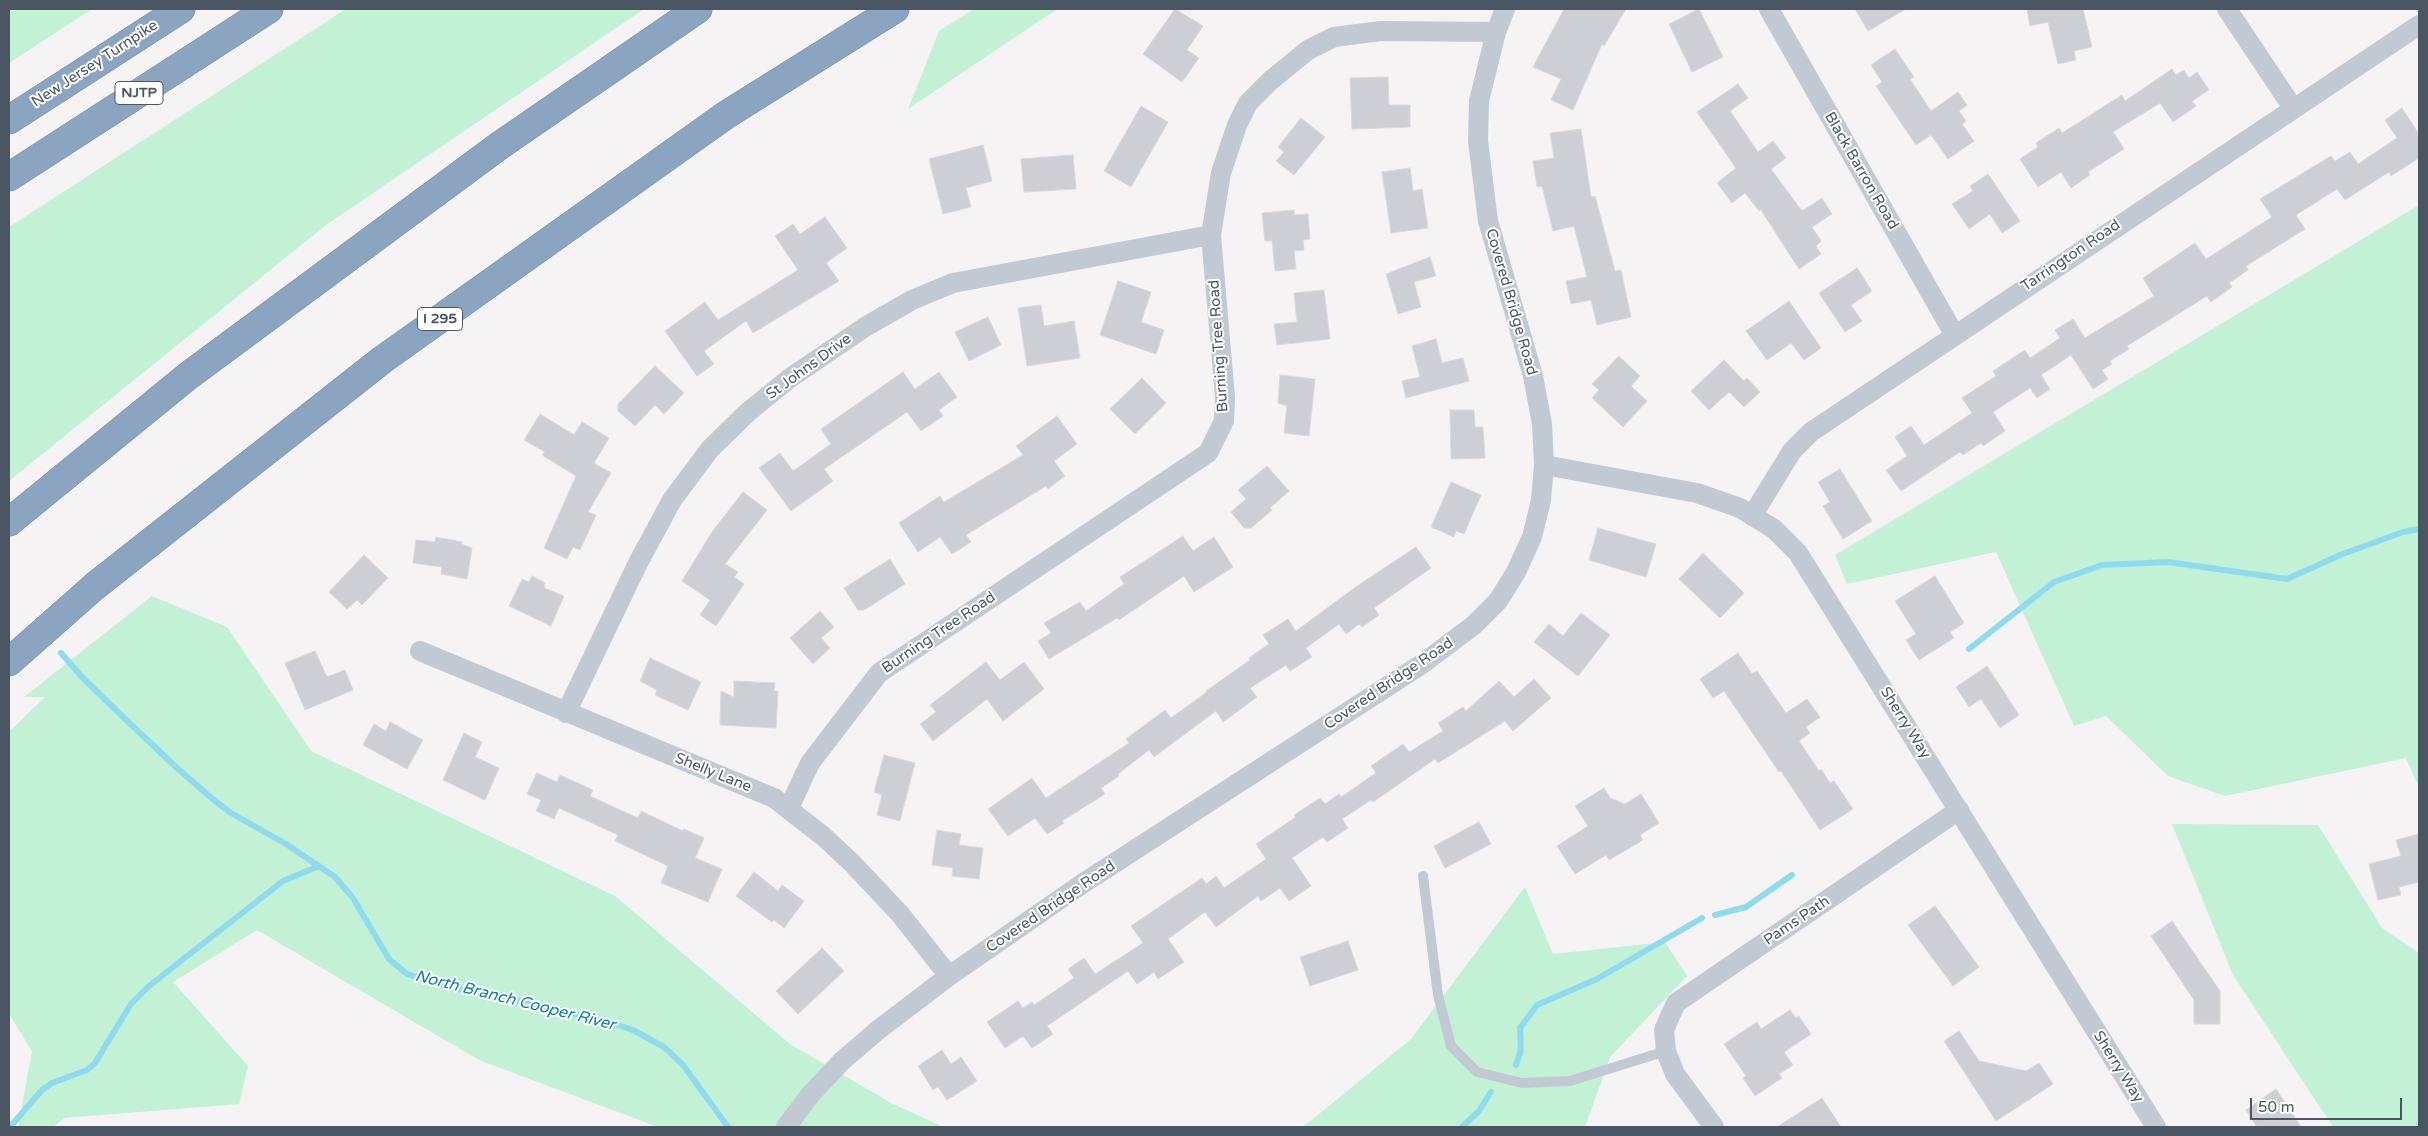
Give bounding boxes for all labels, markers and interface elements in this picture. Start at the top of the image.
street label: New Jersey Turnpike [29,16,161,112]
road number: NJTP [115,82,163,105]
street label: Black Barron Road [1820,109,1902,233]
street label: Tarrington Road [2018,216,2124,296]
street label: Covered Bridge Road [1481,227,1541,377]
street label: Burning Tree Road [1205,279,1233,413]
road number: I 295 [418,308,462,330]
street label: St Johns Drive [763,330,855,404]
street label: Burning Tree Road [879,588,999,678]
street label: Covered Bridge Road [1321,634,1457,734]
street label: Sherry Way [1876,684,1934,762]
street label: Shelly Lane [672,750,754,796]
street label: Covered Bridge Road [983,857,1119,957]
street label: Pams Path [1761,892,1833,950]
water label: North Branch Cooper River [413,967,617,1035]
street label: Sherry Way [2089,1028,2147,1106]
scale bar [2253,1088,2406,1120]
text: 50 m [2258,1098,2295,1116]

